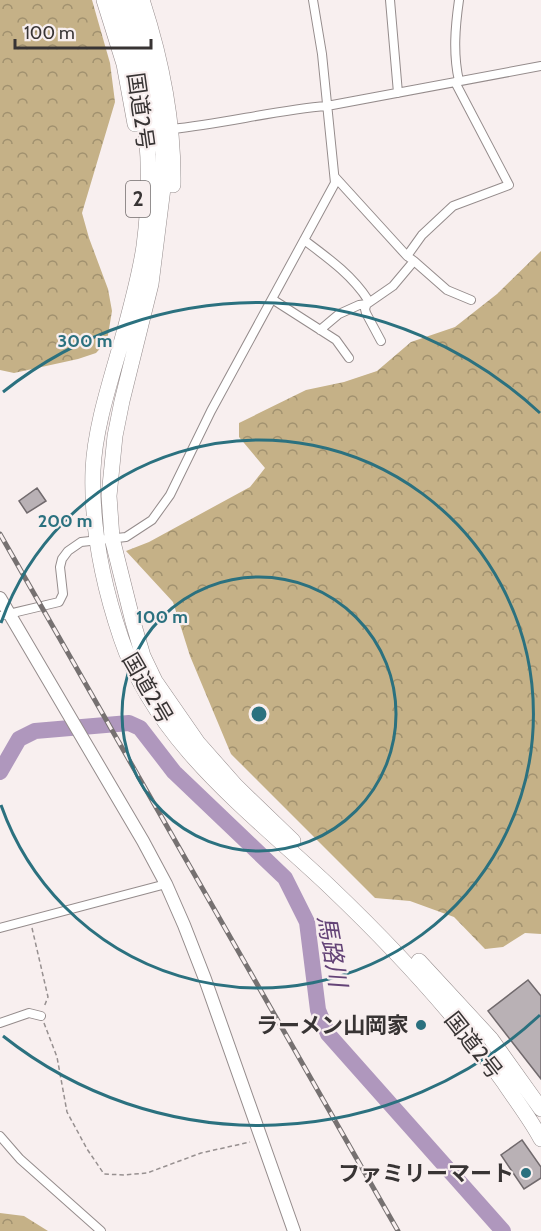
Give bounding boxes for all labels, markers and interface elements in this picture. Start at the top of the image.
scale bar [15,12,152,50]
text: 100 m [24,22,75,44]
street label: 国道2号 [122,71,159,151]
road number: 2 [126,181,150,217]
text: 300 m [58,330,112,352]
text: 200 m [38,510,92,532]
text: 100 m [136,606,188,628]
street label: 国道2号 [116,648,179,729]
centre of rings [249,704,269,724]
water label: 馬路川 [312,913,354,992]
street label: 国道2号 [439,1006,508,1084]
place label: ラーメン山岡家 [256,1012,409,1039]
marker: ラーメン山岡家 [414,1018,428,1032]
place label: ファミリーマート [338,1160,514,1187]
marker: ファミリーマート [519,1166,533,1180]

